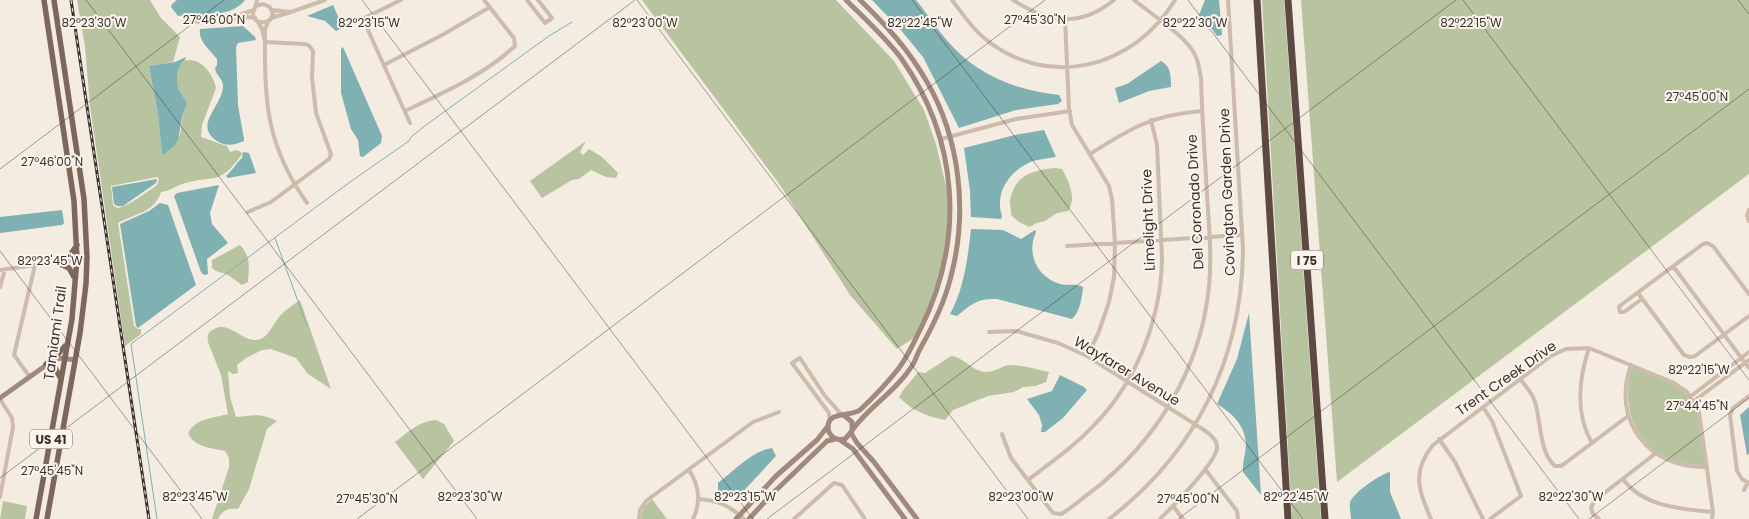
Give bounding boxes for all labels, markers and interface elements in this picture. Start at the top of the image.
text: 27°46'00"N [183,11,245,28]
text: 27°45'30"N [1004,11,1066,28]
text: 82°23'30"W [61,14,127,31]
text: 82°23'15"W [338,14,400,31]
text: 82°23'00"W [612,14,678,31]
text: 82°22'45"W [887,14,953,31]
text: 82°22'30"W [1163,14,1228,31]
text: 82°22'15"W [1440,14,1502,31]
text: 27°45'00"N [1666,88,1728,105]
street label: Covington Garden Drive [1214,108,1240,276]
street label: Del Coronado Drive [1181,134,1209,270]
text: 27°46'00"N [21,153,83,170]
street label: Limelight Drive [1136,168,1160,271]
road number: I 75 [1291,250,1323,270]
text: 82°23'45"W [17,252,83,269]
street label: Tamiami Trail [38,285,72,381]
street label: Wayfarer Avenue [1070,331,1184,411]
street label: Trent Creek Drive [1452,336,1561,420]
text: 82°22'15"W [1668,361,1730,378]
text: 27°44'45"N [1666,397,1728,414]
road number: US 41 [30,429,72,448]
text: 27°45'45"N [21,462,83,479]
text: 82°23'45"W [162,488,228,505]
text: 82°23'30"W [437,488,503,505]
text: 82°23'15"W [714,488,776,505]
text: 82°23'00"W [988,488,1054,505]
text: 82°22'45"W [1263,488,1329,505]
text: 82°22'30"W [1539,488,1604,505]
text: 27°45'30"N [336,490,398,507]
text: 27°45'00"N [1157,490,1219,507]

